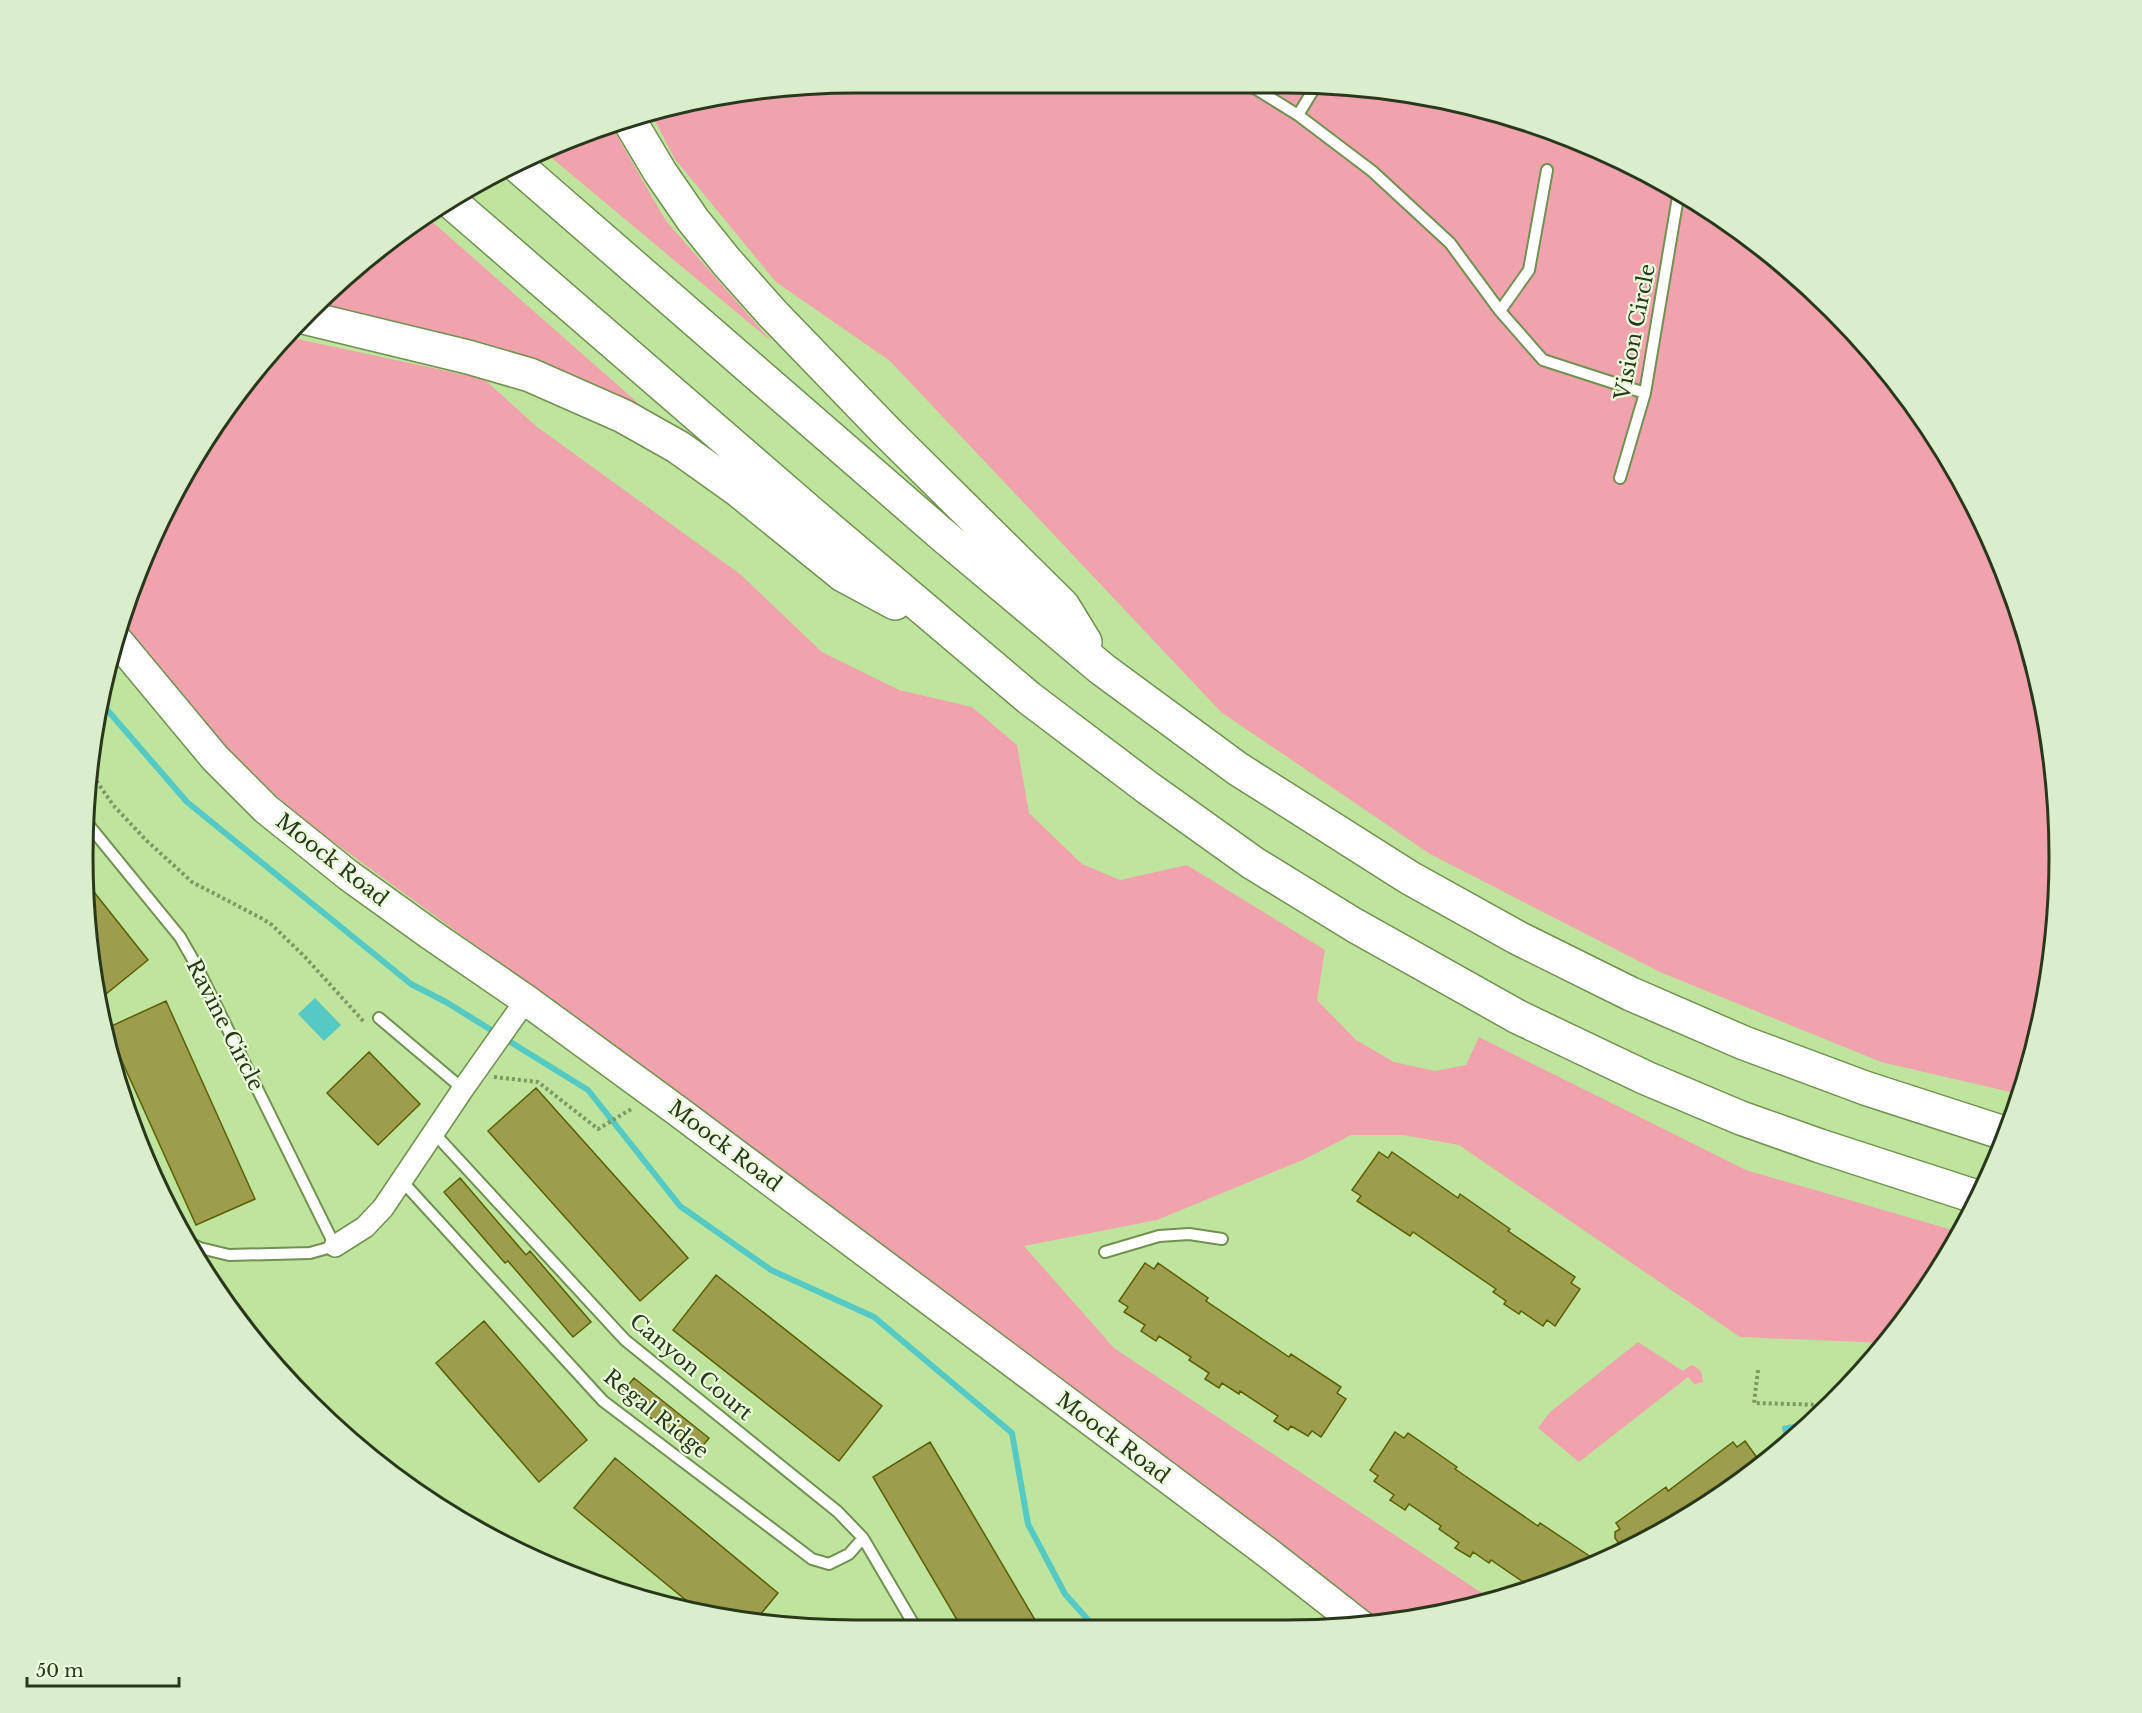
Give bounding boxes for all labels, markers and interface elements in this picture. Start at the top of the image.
street label: Vision Circle [1609,262,1661,403]
street label: Moock Road [271,808,393,912]
street label: Ravine Circle [181,955,269,1095]
street label: Moock Road [663,1095,787,1197]
street label: Canyon Court [624,1308,758,1426]
street label: Regal Ridge [598,1364,714,1464]
street label: Moock Road [1051,1387,1175,1489]
scale bar [27,1650,178,1688]
text: 50 m [36,1660,84,1682]

